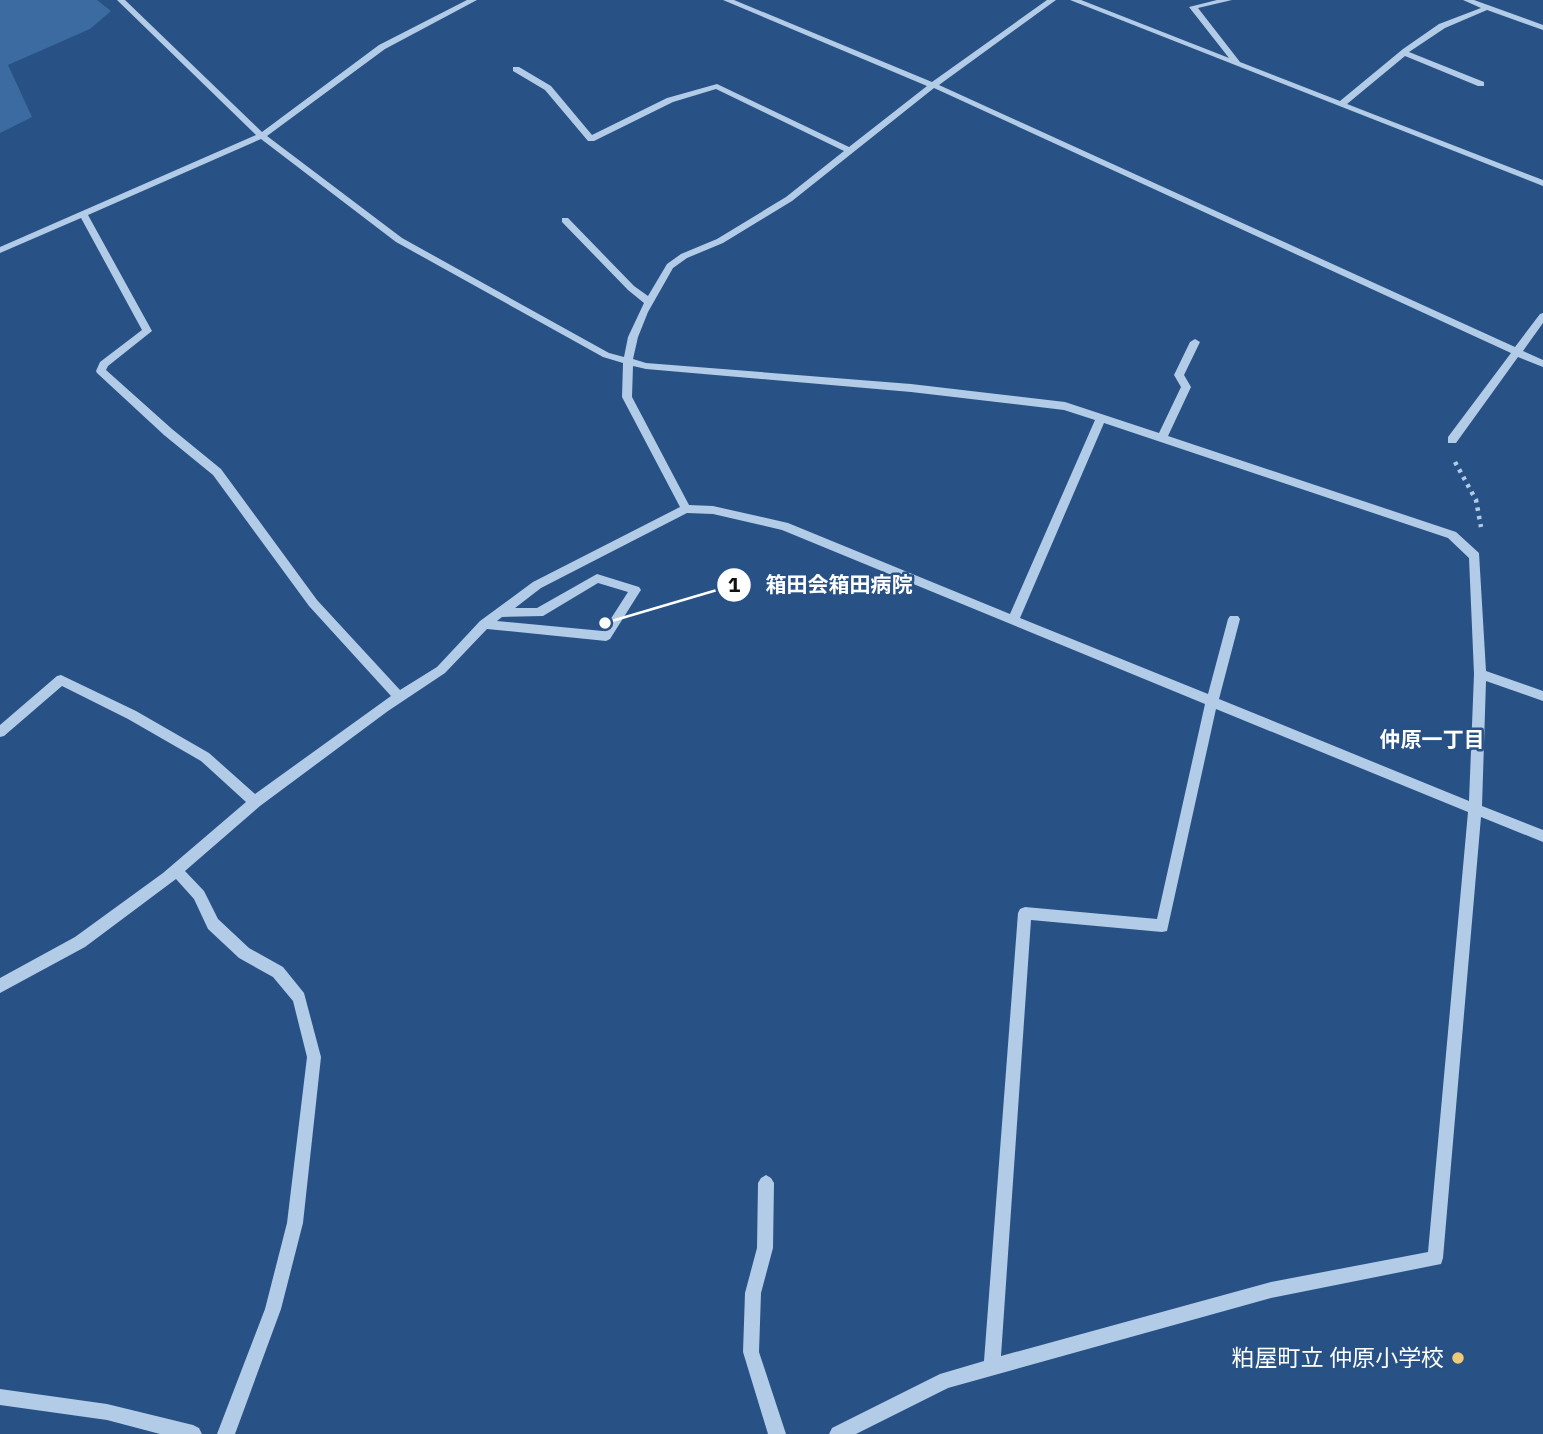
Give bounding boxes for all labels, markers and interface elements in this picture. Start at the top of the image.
callout: 箱田会箱田病院 [717,564,927,606]
text: 1 [728,570,741,598]
text: 箱田会箱田病院 [766,570,913,598]
district label: 仲原一丁目 [1380,725,1485,753]
place label: 粕屋町立 仲原小学校 [1232,1342,1444,1372]
marker: 粕屋町立 仲原小学校 [1450,1350,1466,1366]

